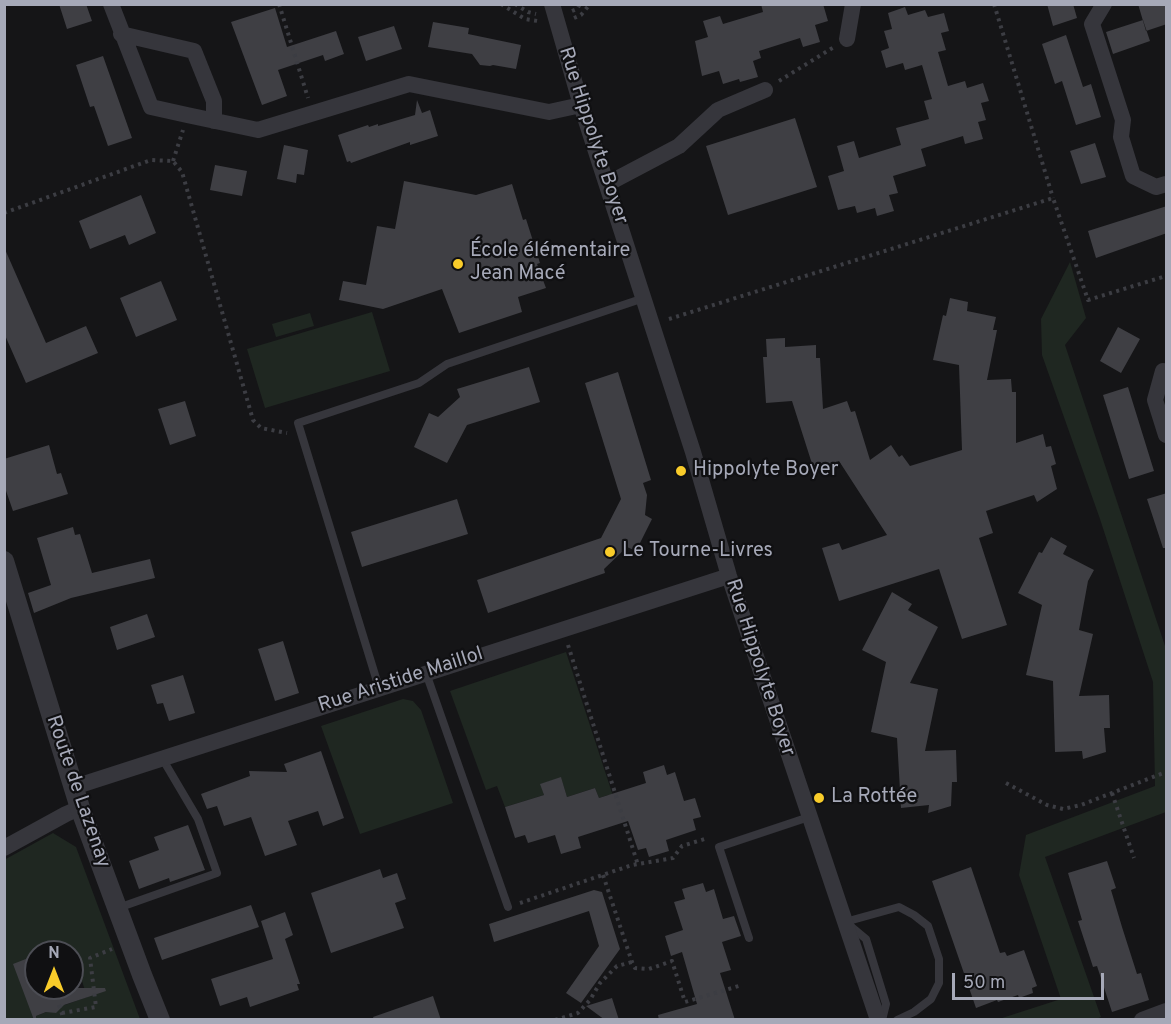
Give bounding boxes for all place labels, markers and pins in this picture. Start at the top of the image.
place label: École élémentaire Jean Macé [470,240,630,287]
marker: École élémentaire Jean Macé [451,257,465,271]
place label: Hippolyte Boyer [693,459,838,483]
marker: Hippolyte Boyer [674,464,688,478]
place label: Le Tourne-Livres [622,540,773,564]
marker: Le Tourne-Livres [603,545,617,559]
place label: La Rottée [831,786,917,810]
marker: La Rottée [812,791,826,805]

